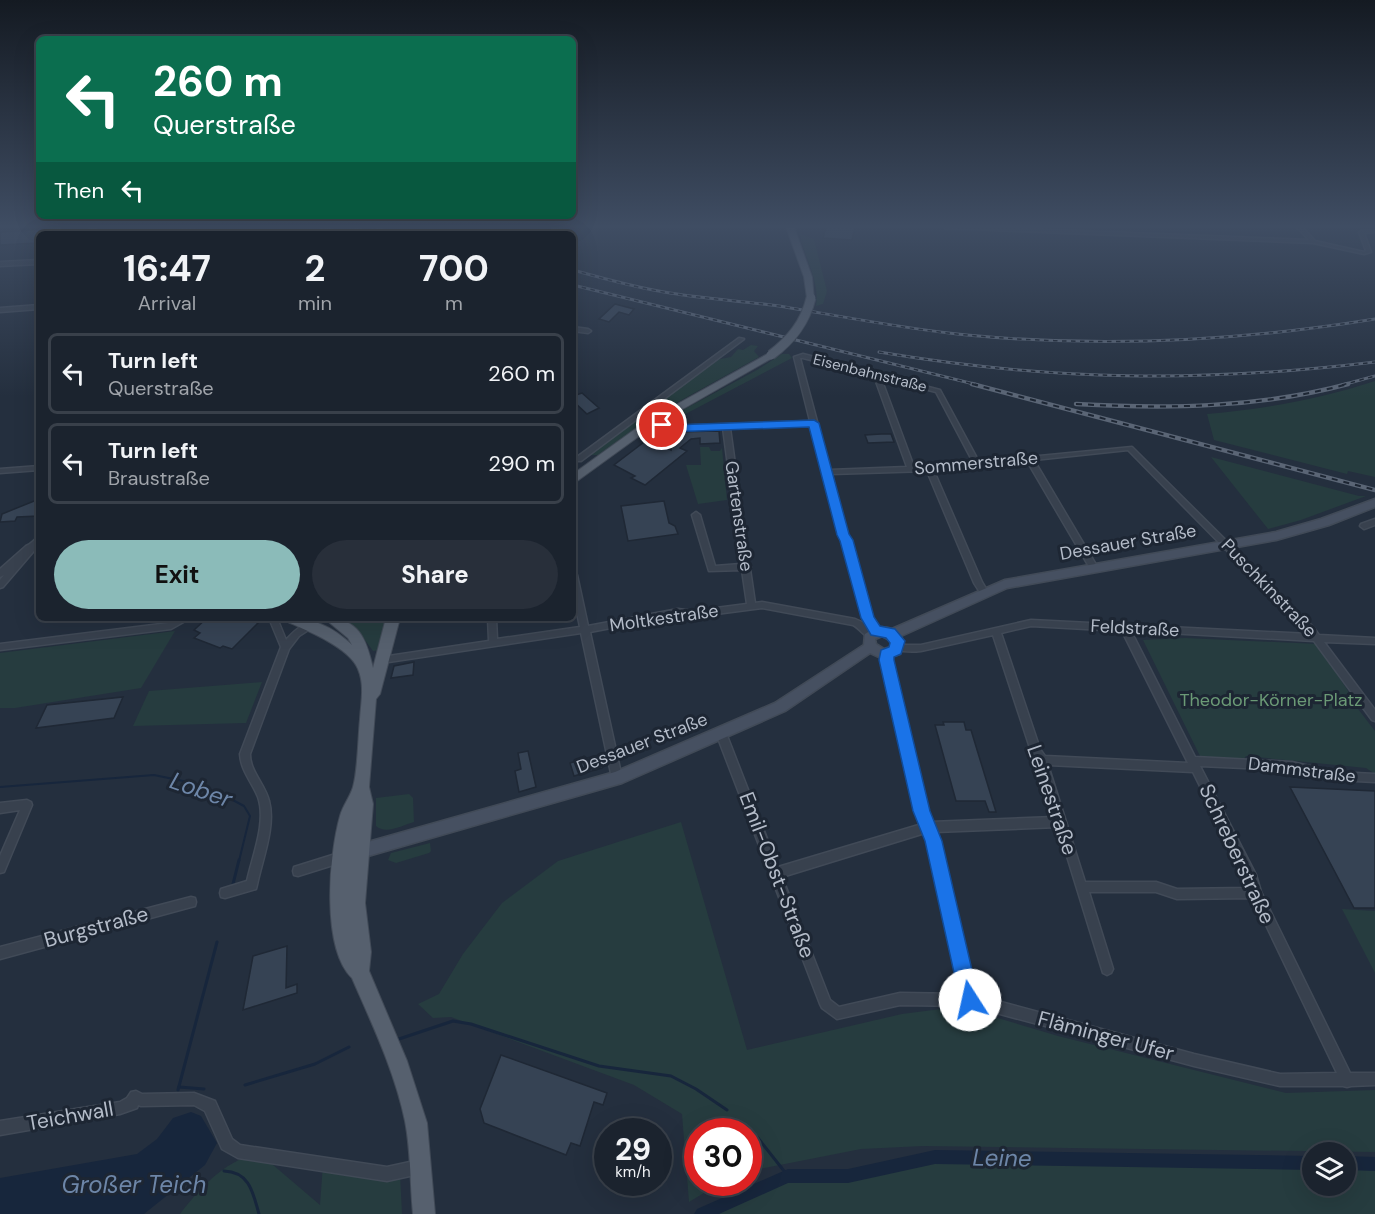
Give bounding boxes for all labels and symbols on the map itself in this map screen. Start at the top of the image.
street label: Eisenbahnstraße [811,349,929,397]
pin [636,399,687,450]
street label: Sommerstraße [913,446,1039,480]
street label: Gartenstraße [719,459,759,573]
street label: Dessauer Straße [1058,518,1198,566]
street label: Puschkinstraße [1216,534,1322,642]
street label: Moltkestraße [608,598,720,638]
street label: Feldstraße [1090,614,1180,642]
park label: Theodor-Körner-Platz [1179,688,1363,712]
street label: Dessauer Straße [573,707,711,779]
street label: Leinestraße [1020,741,1084,859]
street label: Dammstraße [1247,751,1357,789]
water label: Lober [166,764,238,815]
street label: Schreberstraße [1192,779,1282,929]
street label: Emil-Obst-Straße [732,788,822,962]
street label: Burgstraße [41,900,151,954]
position arrow [938,968,1002,1032]
street label: Fläminger Ufer [1035,1004,1177,1068]
street label: Teichwall [25,1095,115,1137]
speed limit sign: 30 [684,1118,762,1196]
water label: Leine [972,1141,1032,1174]
water label: Großer Teich [62,1169,206,1200]

